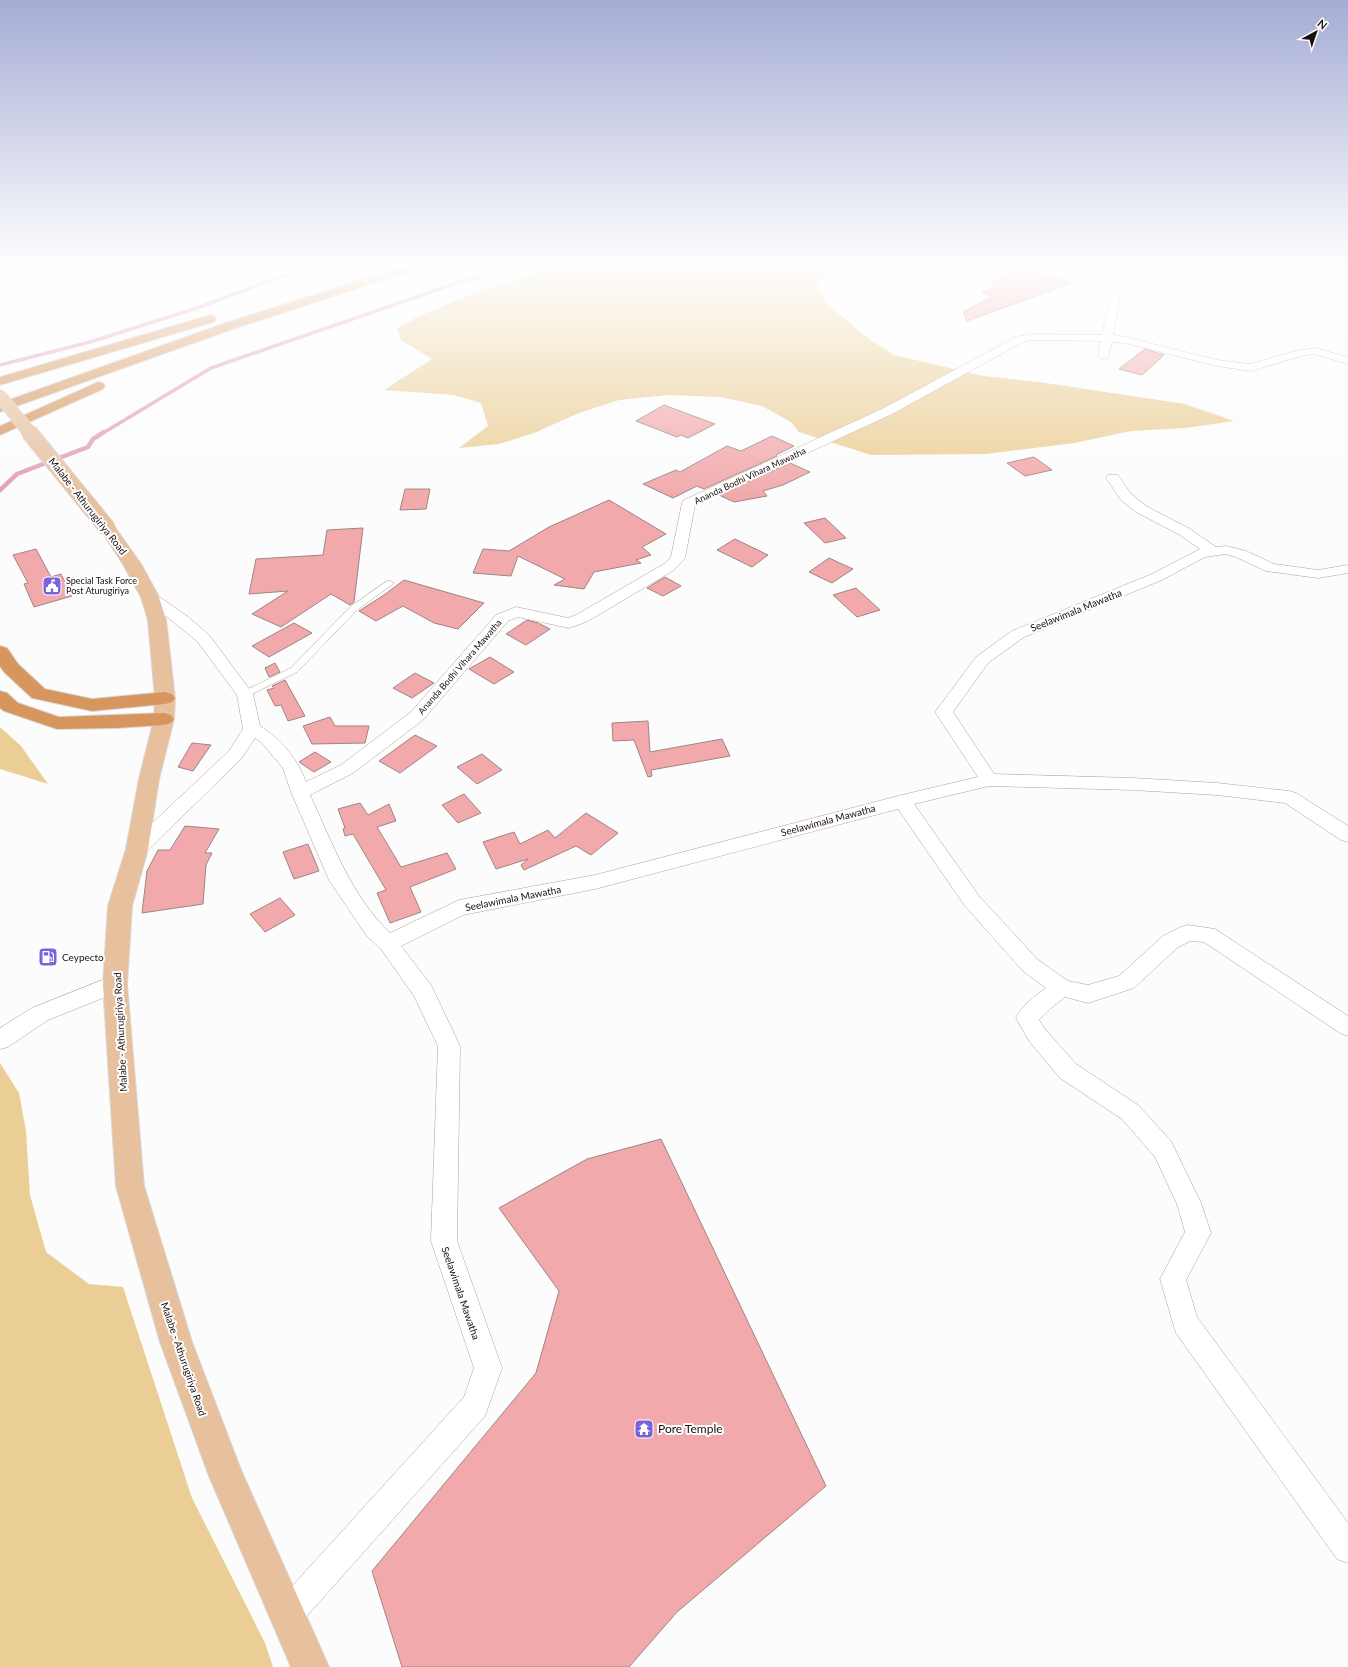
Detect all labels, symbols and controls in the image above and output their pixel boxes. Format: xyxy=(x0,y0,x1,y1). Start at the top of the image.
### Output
north arrow xyxy=(1296,12,1336,52)
text: N xyxy=(1315,16,1330,32)
street label: Ananda Bodhi Vihara Mawatha xyxy=(692,445,807,506)
street label: Malabe - Athurugiriya Road xyxy=(46,455,130,557)
public building icon: Special Task Force Post Aturugiriya xyxy=(41,575,63,597)
place label: Special Task Force Post Aturugiriya xyxy=(66,575,137,596)
street label: Seelawimala Mawatha xyxy=(1029,586,1123,634)
street label: Ananda Bodhi Vihara Mawatha xyxy=(415,617,504,716)
street label: Seelawimala Mawatha xyxy=(779,802,877,838)
street label: Seelawimala Mawatha xyxy=(464,883,562,913)
fuel station icon: Ceypecto xyxy=(37,946,59,968)
place label: Ceypecto xyxy=(62,951,104,963)
street label: Malabe - Athurugiriya Road xyxy=(111,972,129,1092)
street label: Seelawimala Mawatha xyxy=(439,1245,483,1341)
street label: Malabe - Athurugiriya Road xyxy=(159,1300,209,1418)
temple icon: Pore Temple xyxy=(633,1418,655,1440)
place label: Pore Temple xyxy=(658,1421,723,1436)

